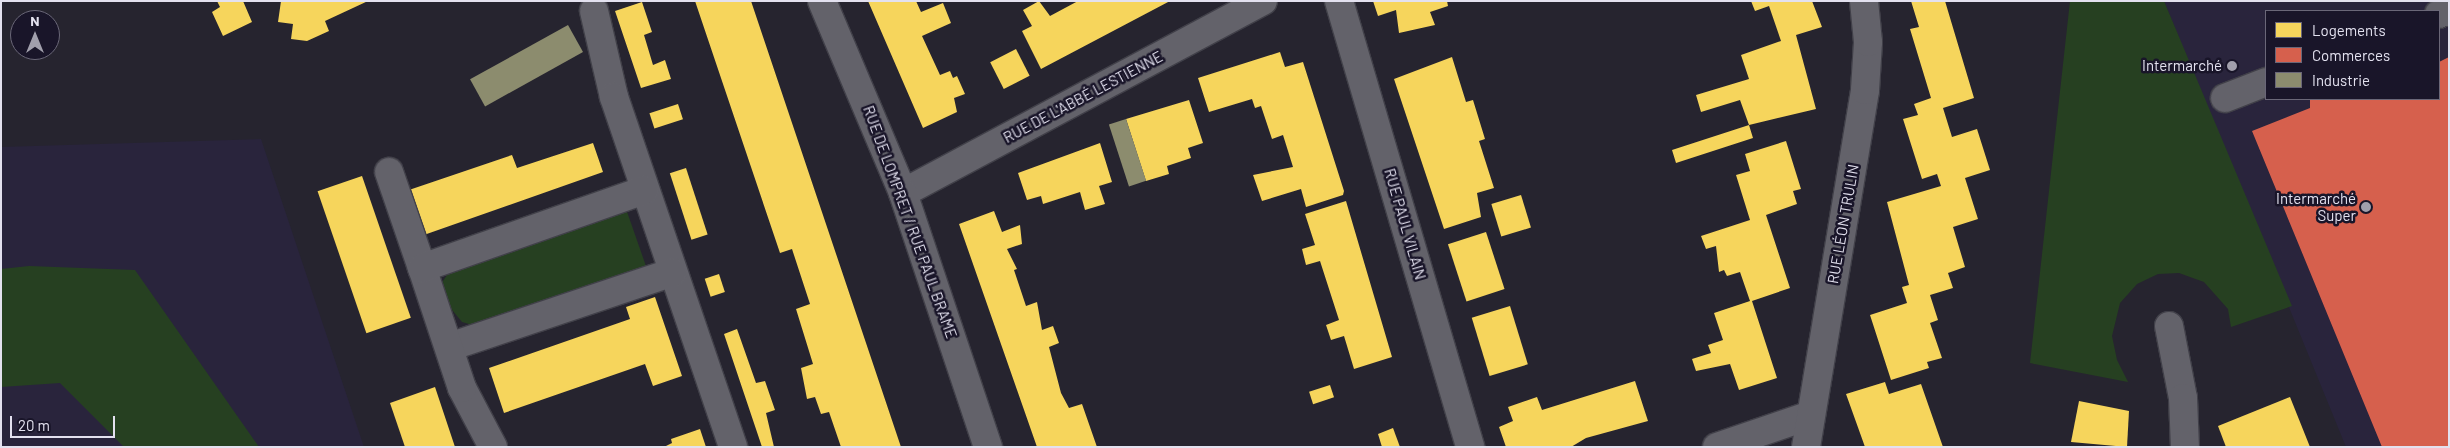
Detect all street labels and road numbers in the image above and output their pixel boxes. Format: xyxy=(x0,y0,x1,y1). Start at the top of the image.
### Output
street label: RUE DE L'ABBÉ LESTIENNE xyxy=(1000,47,1166,147)
street label: RUE DE LOMPRET / RUE PAUL BRAME xyxy=(859,103,961,341)
street label: RUE LÉON TRULIN xyxy=(1824,163,1862,285)
street label: RUE PAUL VILAIN xyxy=(1381,166,1429,282)

